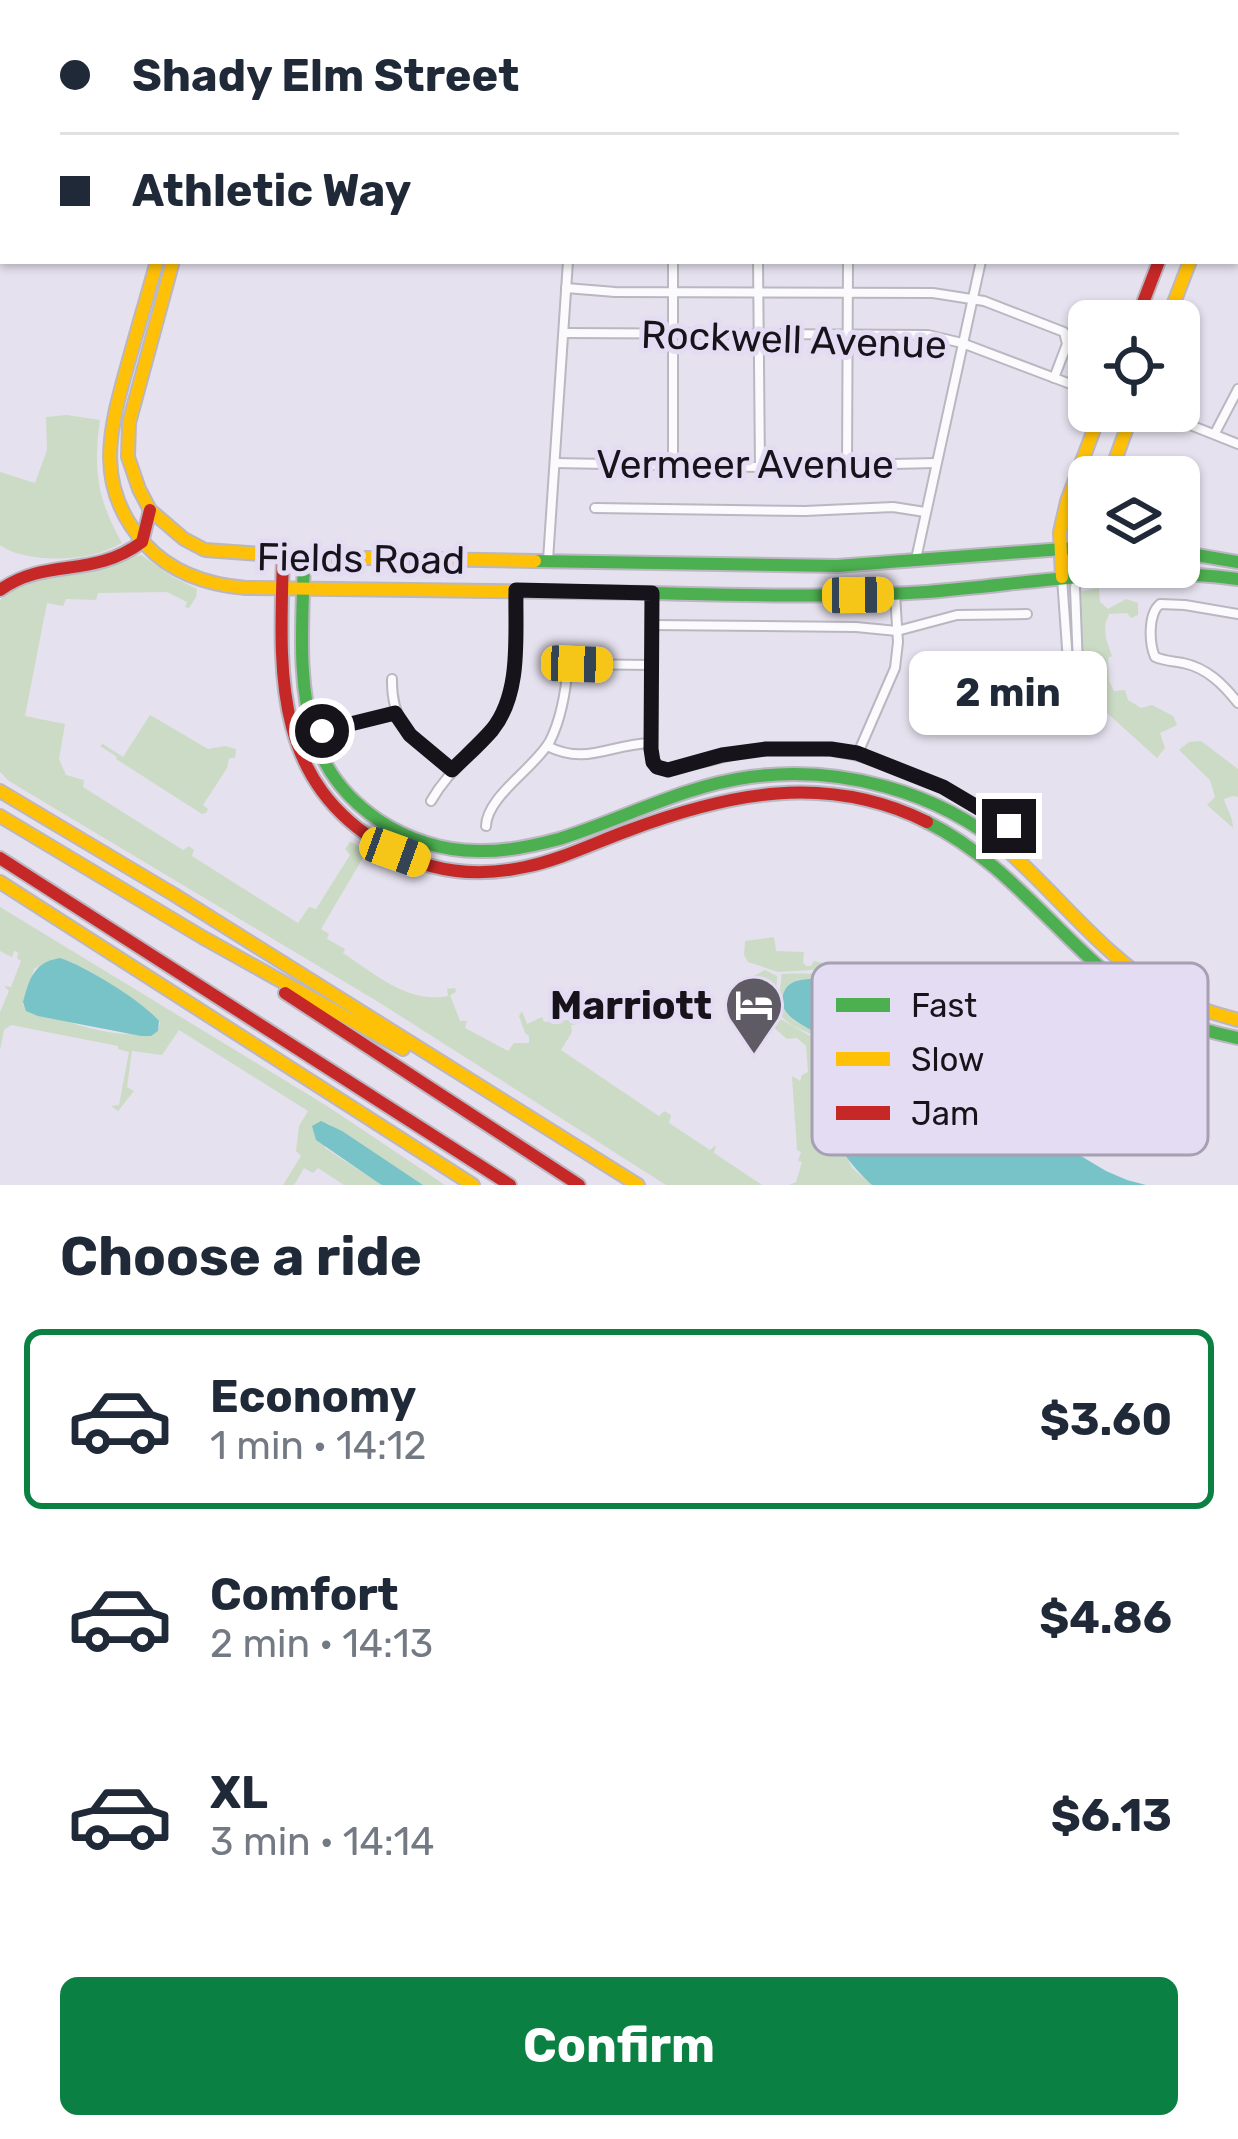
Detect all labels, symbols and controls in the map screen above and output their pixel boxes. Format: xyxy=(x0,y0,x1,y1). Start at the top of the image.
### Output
text: Shady Elm Street xyxy=(132,49,519,102)
text: Athletic Way xyxy=(132,164,411,217)
map controls xyxy=(1068,300,1200,588)
button: locate xyxy=(1068,300,1200,432)
street label: Rockwell Avenue xyxy=(640,312,948,368)
street label: Vermeer Avenue xyxy=(596,442,894,488)
button: layers xyxy=(1068,456,1200,588)
street label: Fields Road xyxy=(256,534,466,584)
car xyxy=(822,576,894,614)
car xyxy=(540,645,614,683)
callout: 2 min xyxy=(910,652,1108,736)
text: 2 min xyxy=(955,670,1061,716)
route start xyxy=(295,704,349,758)
route end xyxy=(982,799,1036,853)
car xyxy=(355,823,435,881)
legend xyxy=(812,963,1208,1155)
hotel icon: Marriott xyxy=(723,974,785,1056)
place label: Marriott xyxy=(550,983,712,1029)
text: Fast xyxy=(911,986,977,1025)
text: Slow xyxy=(911,1040,985,1079)
text: Jam xyxy=(911,1094,979,1133)
text: Choose a ride xyxy=(60,1225,422,1289)
icon: car xyxy=(66,1365,174,1473)
text: Economy xyxy=(210,1370,416,1423)
text: $3.60 xyxy=(1040,1393,1172,1446)
text: 1 min · 14:12 xyxy=(210,1423,426,1469)
icon: car xyxy=(66,1563,174,1671)
text: Comfort xyxy=(210,1568,399,1621)
text: $4.86 xyxy=(1039,1591,1172,1644)
text: 2 min · 14:13 xyxy=(210,1621,433,1667)
icon: car xyxy=(66,1761,174,1869)
text: XL xyxy=(210,1766,268,1819)
text: $6.13 xyxy=(1051,1789,1172,1842)
text: 3 min · 14:14 xyxy=(210,1819,435,1865)
button: Confirm xyxy=(60,1977,1178,2115)

